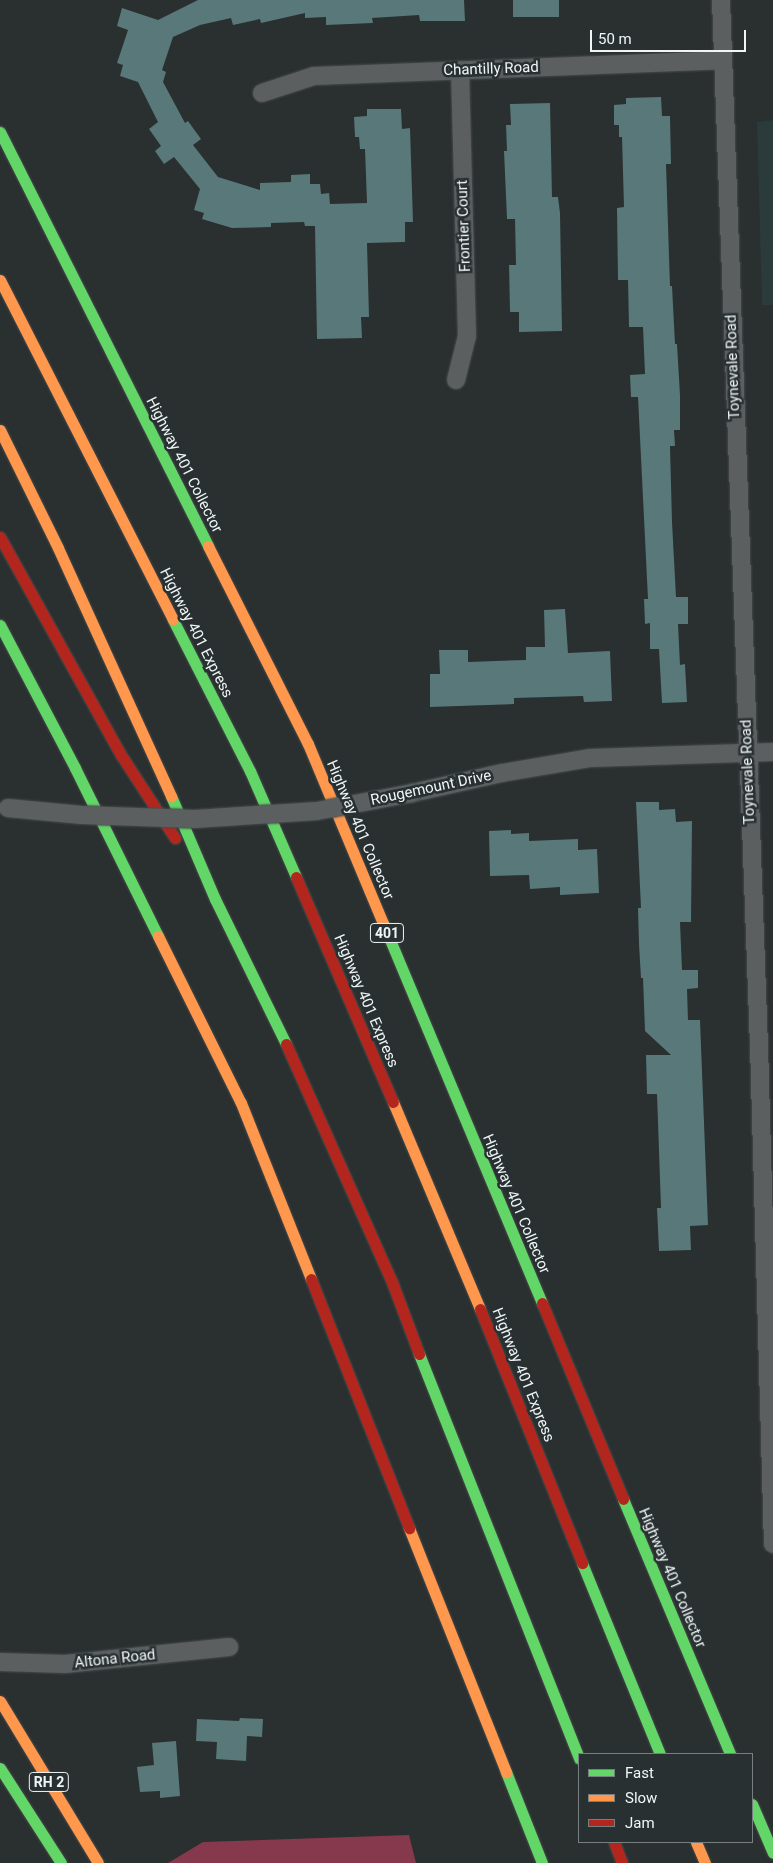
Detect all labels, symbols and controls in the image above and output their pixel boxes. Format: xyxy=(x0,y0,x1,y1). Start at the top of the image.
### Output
scale bar xyxy=(593,20,749,52)
text: 50 m xyxy=(598,30,632,48)
street label: Chantilly Road xyxy=(443,58,539,80)
street label: Frontier Court xyxy=(453,180,475,272)
street label: Toynevale Road xyxy=(722,314,744,420)
street label: Highway 401 Collector xyxy=(142,394,226,536)
street label: Highway 401 Express xyxy=(156,565,236,701)
street label: Toynevale Road xyxy=(737,719,759,825)
street label: Highway 401 Collector xyxy=(322,757,398,903)
street label: Rougemount Drive xyxy=(369,766,493,810)
road number: 401 xyxy=(370,921,404,944)
street label: Highway 401 Express xyxy=(330,932,402,1070)
street label: Highway 401 Collector xyxy=(478,1131,554,1277)
street label: Highway 401 Express xyxy=(488,1305,558,1445)
street label: Highway 401 Collector xyxy=(634,1505,710,1651)
street label: Altona Road xyxy=(74,1646,156,1672)
legend xyxy=(578,1753,753,1843)
text: Fast xyxy=(625,1764,654,1782)
road number: RH 2 xyxy=(28,1770,70,1794)
text: Slow xyxy=(625,1789,657,1807)
text: Jam xyxy=(625,1814,655,1832)

